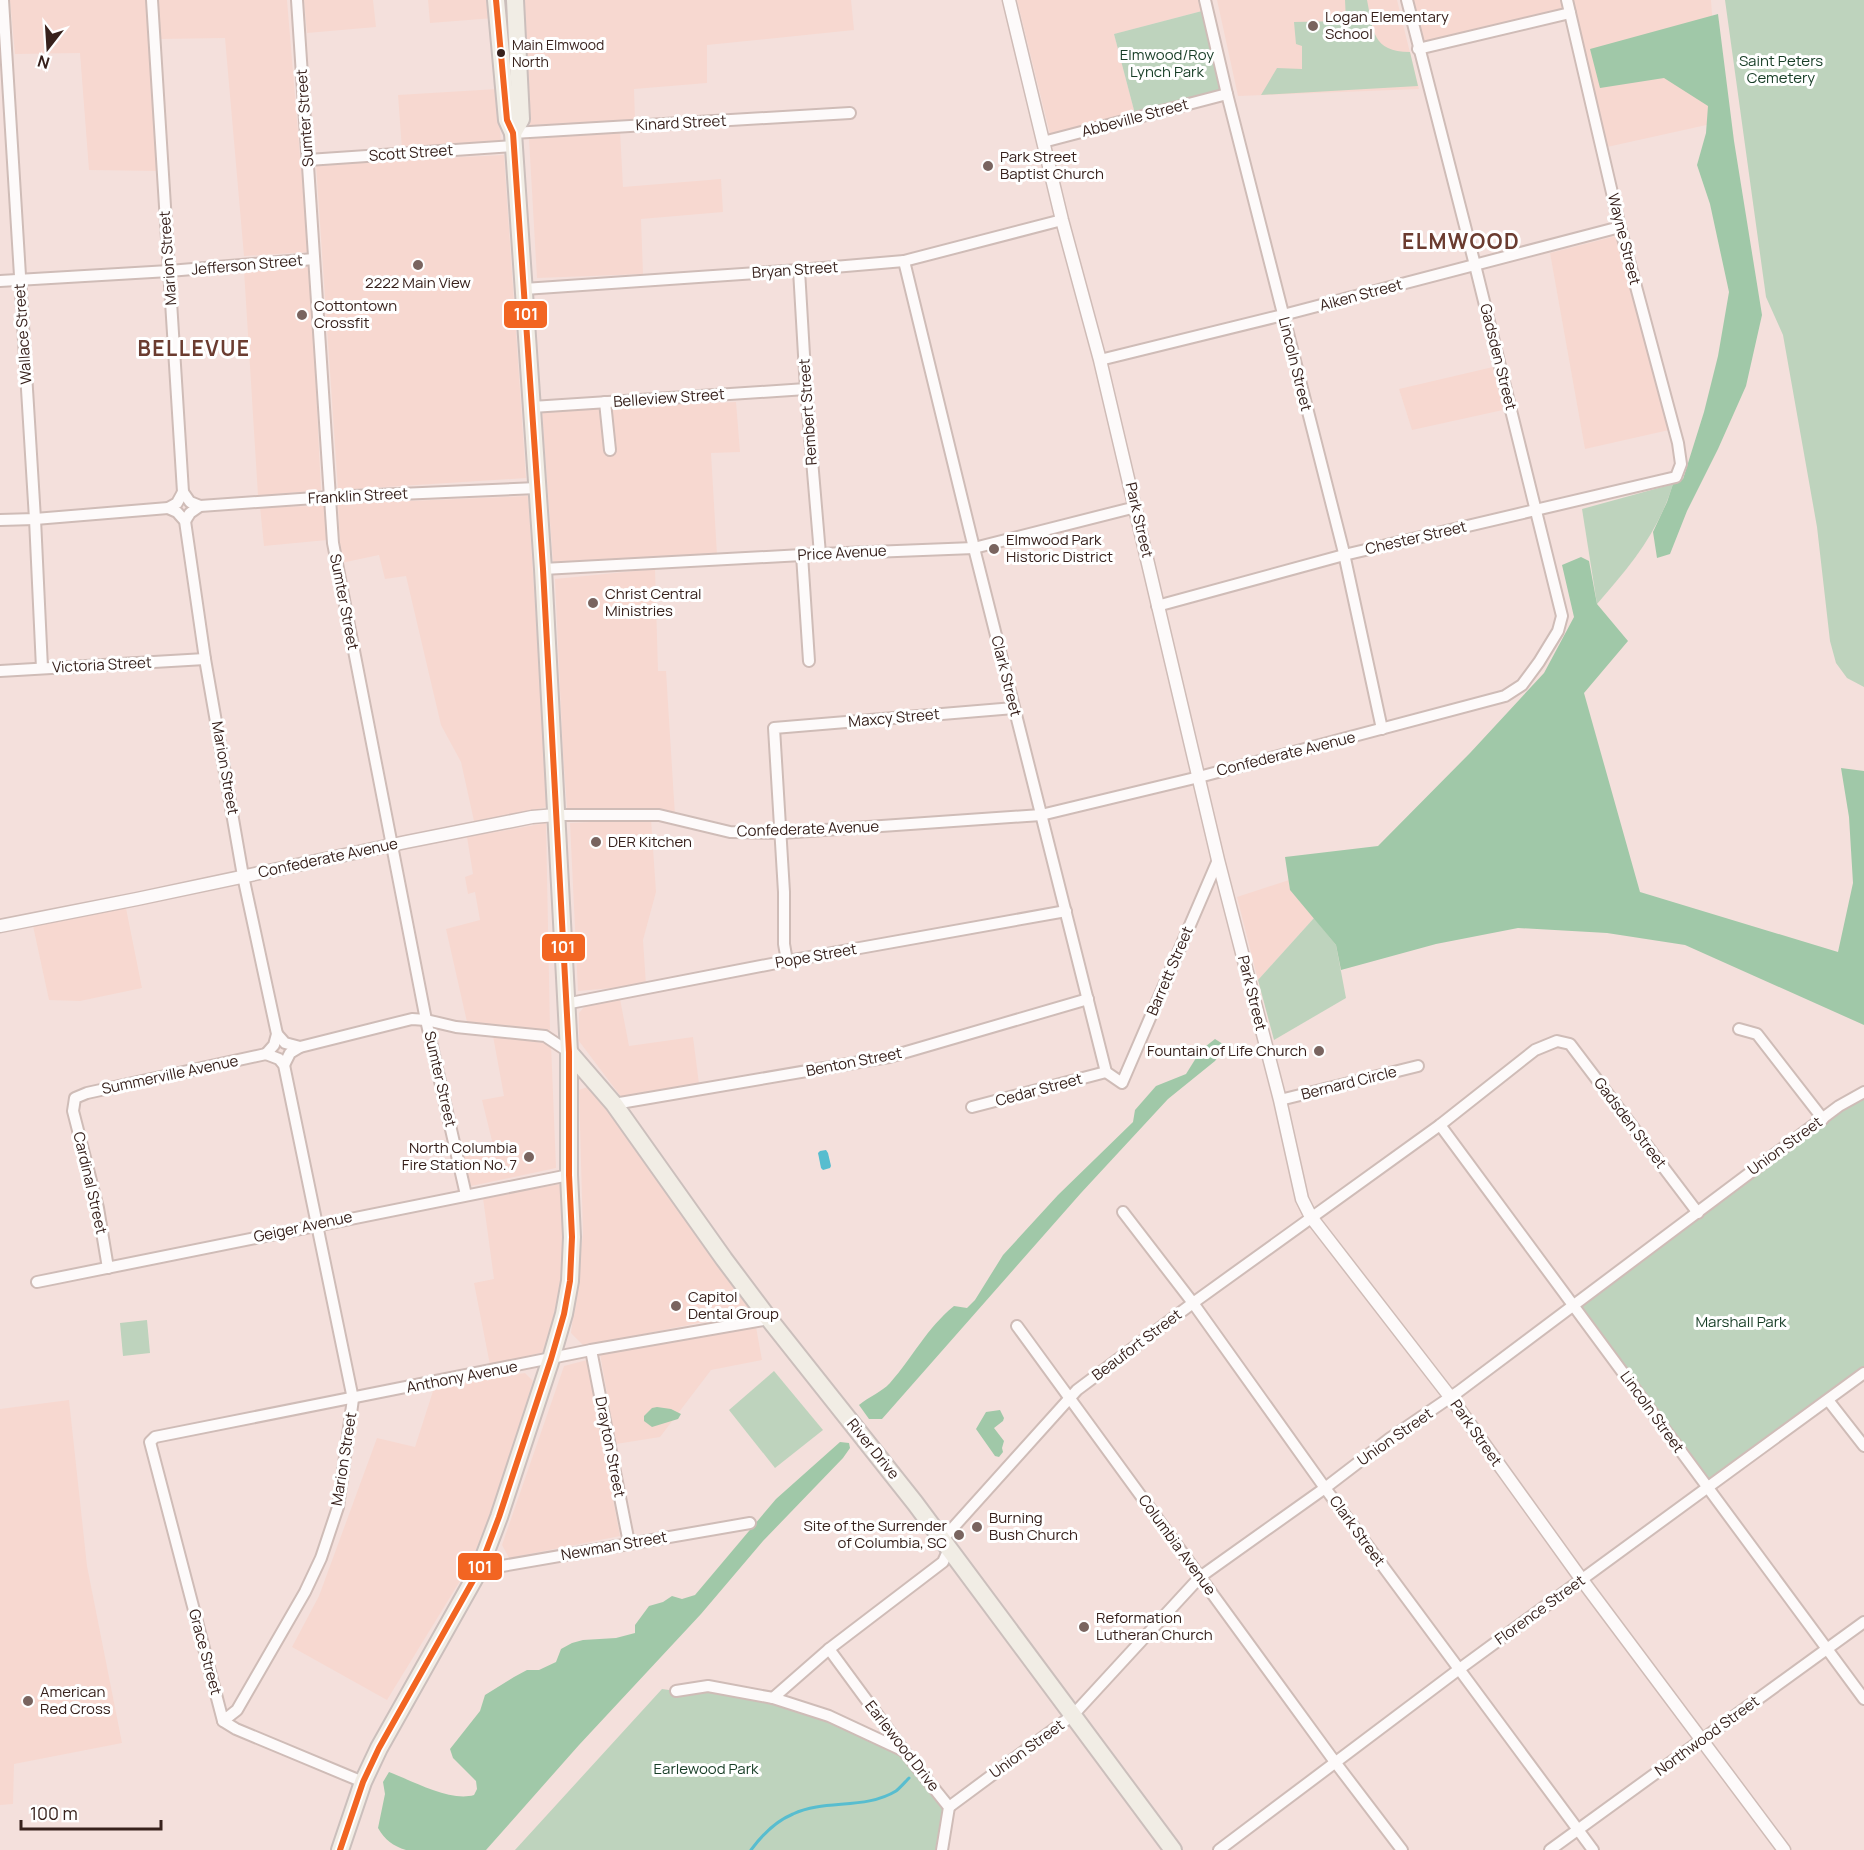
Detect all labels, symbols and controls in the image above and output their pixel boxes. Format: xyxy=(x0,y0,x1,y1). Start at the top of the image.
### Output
place label: Logan Elementary School xyxy=(1325,6,1449,44)
north arrow xyxy=(18,18,78,78)
marker: Logan Elementary School xyxy=(1306,19,1320,33)
place label: Main Elmwood North xyxy=(512,35,604,71)
park label: Elmwood/Roy Lynch Park xyxy=(1120,44,1214,82)
marker: Main Elmwood North xyxy=(495,47,507,59)
text: N xyxy=(35,50,52,75)
park label: Saint Peters Cemetery xyxy=(1739,50,1823,88)
street label: Sumter Street xyxy=(291,69,318,168)
street label: Abbeville Street xyxy=(1079,93,1191,142)
street label: Kinard Street xyxy=(635,110,727,135)
street label: Scott Street xyxy=(368,139,454,166)
place label: Park Street Baptist Church xyxy=(1000,146,1104,184)
marker: Park Street Baptist Church xyxy=(981,159,995,173)
street label: Wayne Street xyxy=(1603,191,1646,287)
street label: Marion Street xyxy=(154,210,181,306)
district label: ELMWOOD xyxy=(1402,227,1520,255)
street label: Jefferson Street xyxy=(190,249,304,280)
street label: Bryan Street xyxy=(751,256,839,283)
marker: 2222 Main View xyxy=(411,258,425,272)
place label: 2222 Main View xyxy=(365,272,471,293)
street label: Aiken Street xyxy=(1317,273,1405,316)
street label: Wallace Street xyxy=(9,283,36,385)
place label: Cottontown Crossfit xyxy=(314,295,397,333)
line badge: 101 xyxy=(503,300,548,329)
street label: Gadsden Street xyxy=(1475,301,1522,412)
text: 101 xyxy=(514,303,538,325)
marker: Cottontown Crossfit xyxy=(295,308,309,322)
street label: Lincoln Street xyxy=(1274,315,1317,413)
district label: BELLEVUE xyxy=(137,334,251,362)
street label: Rembert Street xyxy=(793,358,822,466)
street label: Belleview Street xyxy=(613,383,725,412)
street label: Park Street xyxy=(1121,480,1158,560)
street label: Franklin Street xyxy=(307,482,409,509)
street label: Chester Street xyxy=(1363,516,1469,559)
place label: Elmwood Park Historic District xyxy=(1006,529,1113,567)
street label: Price Avenue xyxy=(797,540,887,565)
marker: Elmwood Park Historic District xyxy=(987,542,1001,556)
street label: Sumter Street xyxy=(325,552,364,652)
place label: Christ Central Ministries xyxy=(605,583,702,621)
marker: Christ Central Ministries xyxy=(586,596,600,610)
street label: Clark Street xyxy=(986,633,1027,718)
street label: Victoria Street xyxy=(52,651,152,678)
street label: Maxcy Street xyxy=(847,703,940,732)
street label: Marion Street xyxy=(207,719,244,816)
street label: Confederate Avenue xyxy=(1214,726,1358,781)
street label: Confederate Avenue xyxy=(737,816,880,841)
place label: DER Kitchen xyxy=(608,831,692,852)
street label: Confederate Avenue xyxy=(256,832,400,883)
marker: DER Kitchen xyxy=(589,835,603,849)
street label: Barrett Street xyxy=(1141,923,1198,1019)
line badge: 101 xyxy=(541,933,586,962)
text: 101 xyxy=(551,936,575,958)
street label: Pope Street xyxy=(773,938,858,973)
street label: Park Street xyxy=(1233,953,1272,1033)
street label: Sumter Street xyxy=(419,1029,462,1129)
place label: Fountain of Life Church xyxy=(1147,1040,1307,1061)
street label: Benton Street xyxy=(804,1042,904,1081)
marker: Fountain of Life Church xyxy=(1312,1044,1326,1058)
street label: Summerville Avenue xyxy=(100,1050,240,1099)
street label: Bernard Circle xyxy=(1299,1060,1399,1105)
street label: Cedar Street xyxy=(993,1068,1085,1111)
street label: Gadsden Street xyxy=(1589,1073,1672,1173)
street label: Union Street xyxy=(1743,1111,1826,1180)
street label: Cardinal Street xyxy=(69,1130,112,1236)
place label: North Columbia Fire Station No. 7 xyxy=(402,1137,517,1175)
marker: North Columbia Fire Station No. 7 xyxy=(522,1150,536,1164)
street label: Geiger Avenue xyxy=(252,1206,354,1247)
place label: Capitol Dental Group xyxy=(688,1286,779,1324)
marker: Capitol Dental Group xyxy=(669,1299,683,1313)
street label: Beaufort Street xyxy=(1087,1304,1186,1385)
park label: Marshall Park xyxy=(1695,1311,1787,1332)
street label: Anthony Avenue xyxy=(404,1355,520,1398)
street label: Lincoln Street xyxy=(1616,1367,1689,1457)
street label: Drayton Street xyxy=(590,1395,631,1499)
street label: Park Street xyxy=(1446,1395,1507,1470)
street label: Union Street xyxy=(1353,1403,1437,1470)
street label: Marion Street xyxy=(326,1411,361,1507)
street label: River Drive xyxy=(842,1414,905,1484)
street label: Columbia Avenue xyxy=(1134,1490,1221,1600)
street label: Clark Street xyxy=(1325,1491,1390,1570)
place label: Burning Bush Church xyxy=(989,1507,1078,1545)
place label: Site of the Surrender of Columbia, SC xyxy=(804,1515,948,1553)
marker: Burning Bush Church xyxy=(970,1520,984,1534)
street label: Newman Street xyxy=(559,1526,669,1565)
marker: Site of the Surrender of Columbia, SC xyxy=(952,1528,966,1542)
line badge: 101 xyxy=(457,1552,503,1581)
text: 101 xyxy=(468,1556,492,1578)
street label: Florence Street xyxy=(1490,1570,1589,1649)
street label: Grace Street xyxy=(184,1607,227,1697)
place label: Reformation Lutheran Church xyxy=(1096,1607,1213,1645)
marker: Reformation Lutheran Church xyxy=(1077,1620,1091,1634)
place label: American Red Cross xyxy=(40,1681,111,1719)
street label: Northwood Street xyxy=(1650,1691,1763,1781)
marker: American Red Cross xyxy=(21,1694,35,1708)
street label: Earlewood Drive xyxy=(860,1696,945,1796)
street label: Union Street xyxy=(985,1714,1068,1783)
park label: Earlewood Park xyxy=(654,1758,759,1779)
scale bar xyxy=(21,1793,160,1831)
text: 100 m xyxy=(30,1801,78,1825)

